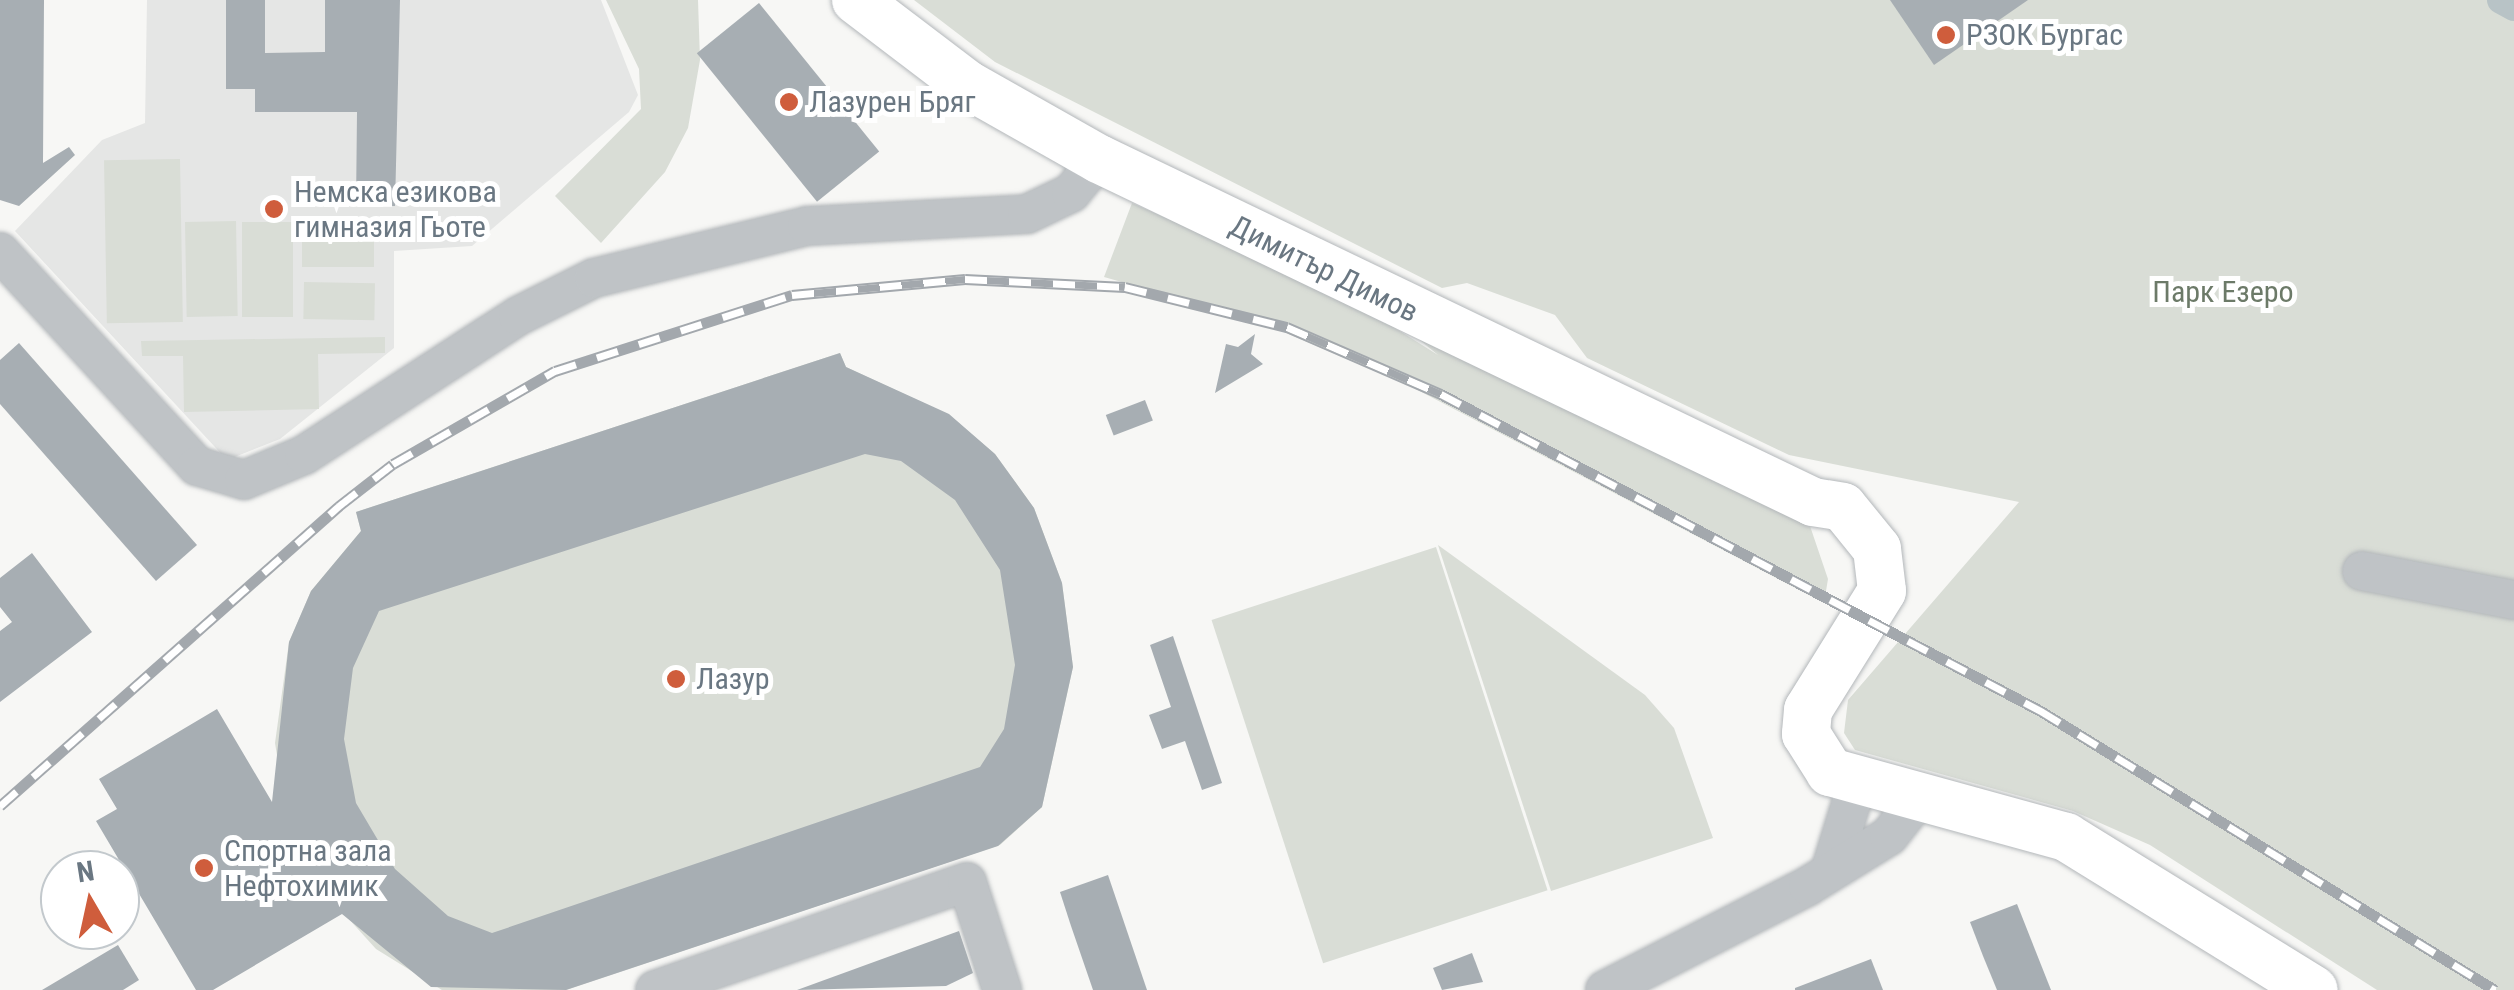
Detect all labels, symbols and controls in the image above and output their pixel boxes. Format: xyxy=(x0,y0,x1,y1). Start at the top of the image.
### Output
place label: РЗОК Бургас xyxy=(1966,17,2123,53)
marker: РЗОК Бургас xyxy=(1935,24,1957,46)
place label: Лазурен Бряг xyxy=(809,84,976,120)
marker: Лазурен Бряг xyxy=(778,91,800,113)
place label: Немска езикова гимназия Гьоте xyxy=(294,174,497,244)
marker: Немска езикова гимназия Гьоте xyxy=(263,198,285,220)
street label: Димитър Димов xyxy=(1224,208,1424,330)
park label: Парк Езеро xyxy=(2152,274,2294,310)
place label: Лазур xyxy=(696,661,770,697)
marker: Лазур xyxy=(665,668,687,690)
place label: Спортна зала Нефтохимик xyxy=(224,833,392,904)
north arrow xyxy=(40,850,140,950)
text: N xyxy=(74,854,97,889)
marker: Спортна зала Нефтохимик xyxy=(193,857,215,879)

